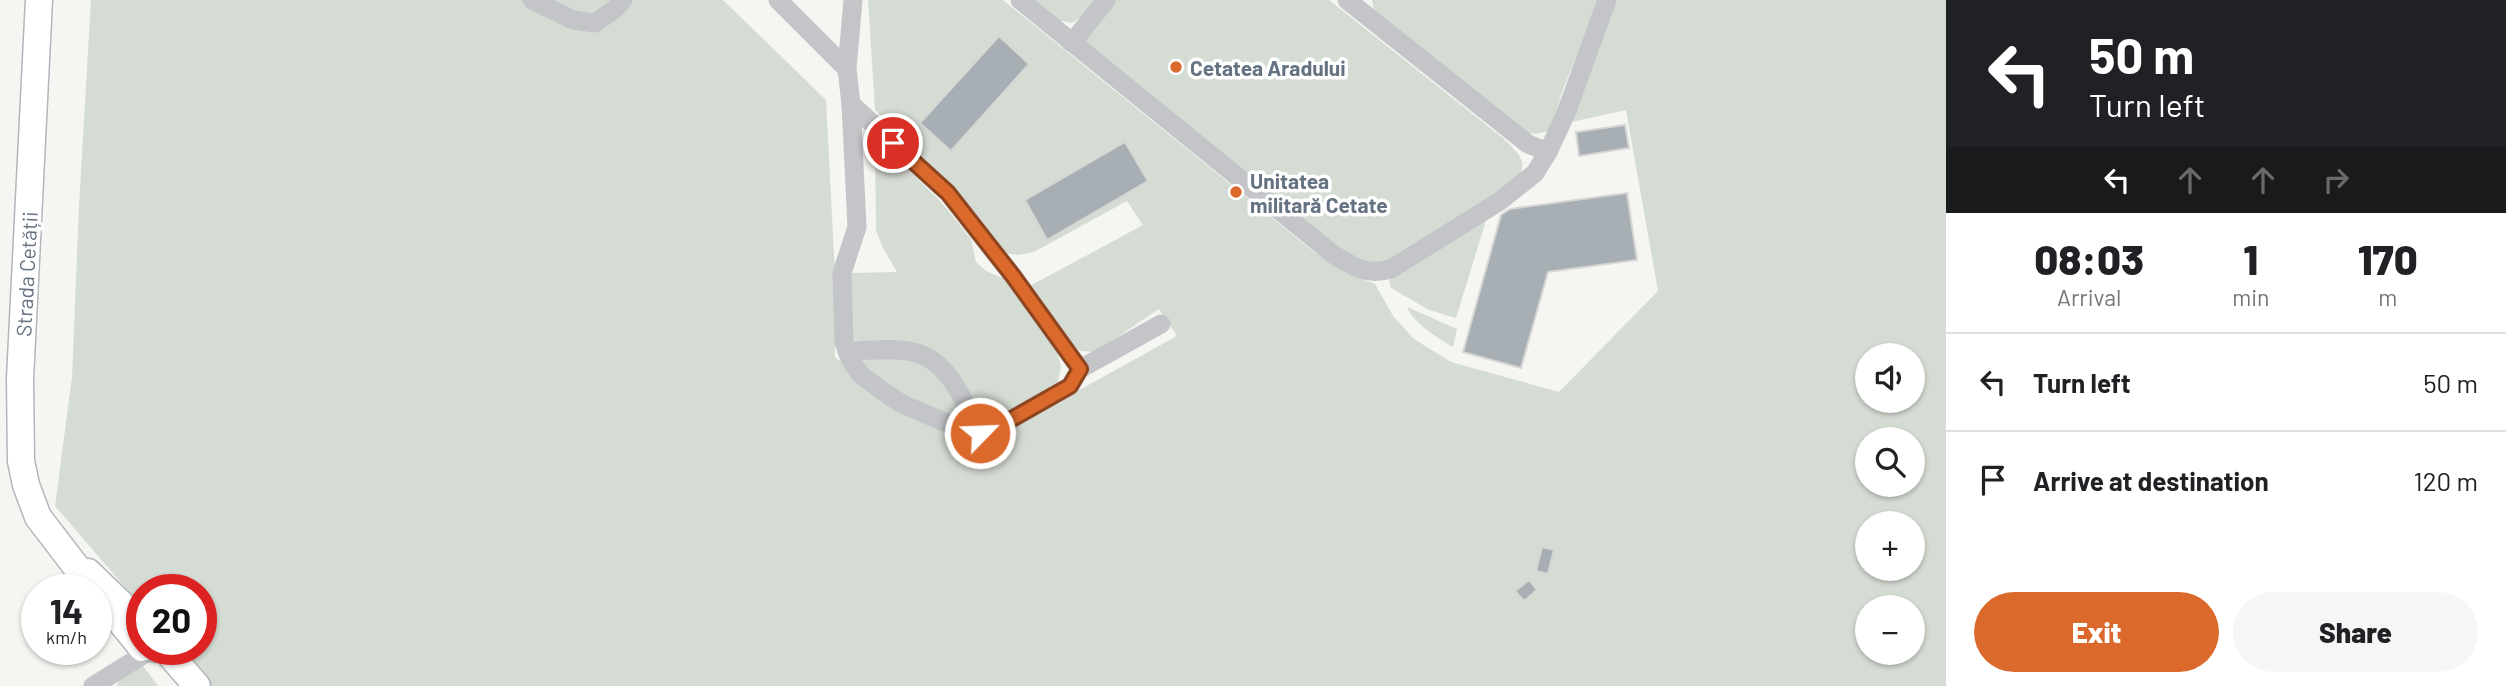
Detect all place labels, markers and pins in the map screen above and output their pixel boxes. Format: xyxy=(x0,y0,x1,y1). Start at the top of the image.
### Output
place label: Cetatea Aradului xyxy=(1190,55,1346,80)
marker: Cetatea Aradului xyxy=(1168,59,1184,75)
pin xyxy=(863,113,923,173)
place label: Unitatea militară Cetate xyxy=(1250,168,1388,217)
marker: Unitatea militară Cetate xyxy=(1228,184,1244,200)

